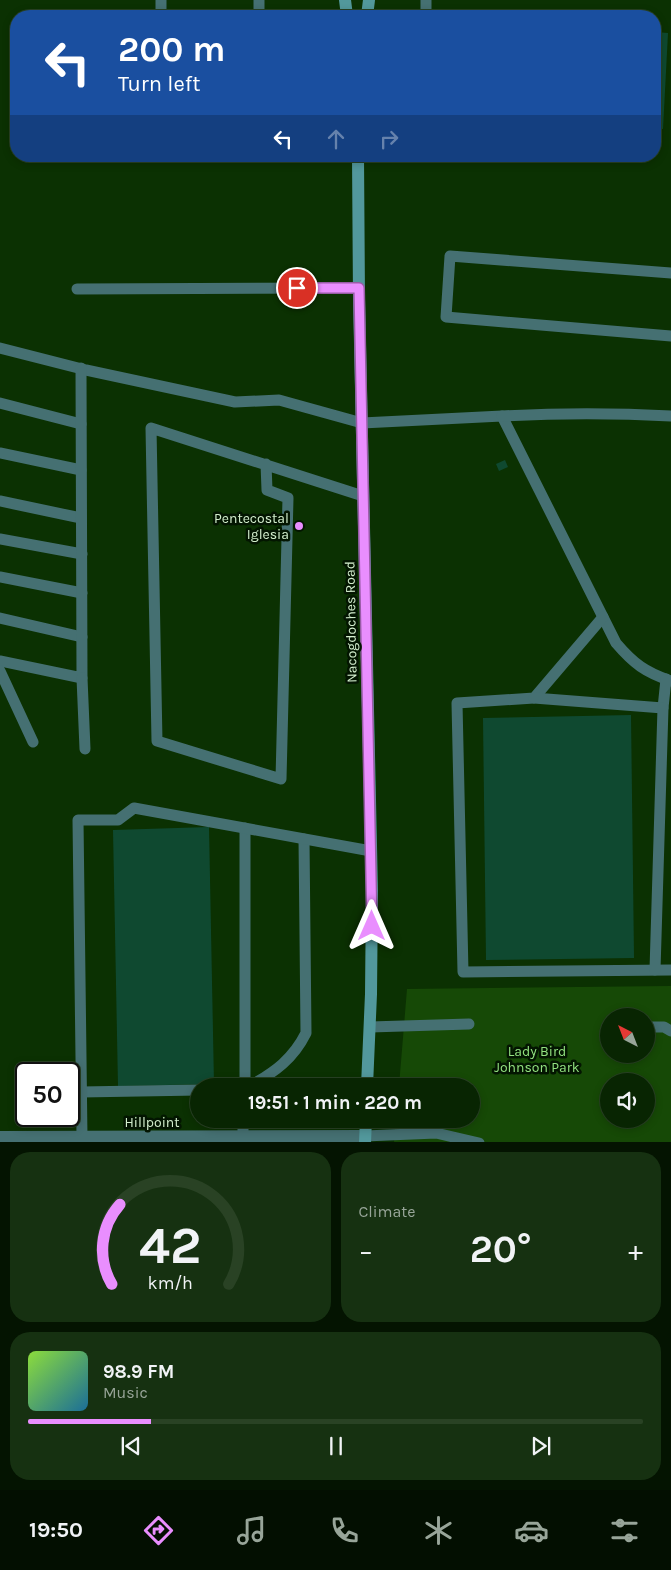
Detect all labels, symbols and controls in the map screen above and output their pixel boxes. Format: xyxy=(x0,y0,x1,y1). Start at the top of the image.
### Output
text: 200 m xyxy=(118,29,226,70)
icon: left xyxy=(35,30,100,95)
text: Turn left xyxy=(118,71,201,97)
icon: left xyxy=(269,125,297,153)
icon: ahead xyxy=(322,125,350,153)
icon: right xyxy=(375,125,403,153)
pin xyxy=(276,267,318,309)
icon: arrive xyxy=(283,274,311,302)
place label: Pentecostal Iglesia xyxy=(214,510,289,543)
marker: Pentecostal Iglesia xyxy=(293,520,305,532)
street label: Nacogdoches Road xyxy=(341,561,361,683)
position arrow xyxy=(345,899,397,951)
north arrow xyxy=(600,1008,655,1062)
map controls xyxy=(600,1008,655,1128)
park label: Lady Bird Johnson Park xyxy=(494,1043,580,1076)
speed limit sign: 50 xyxy=(15,1062,80,1127)
button: sound xyxy=(600,1073,655,1128)
text: 19:51 · 1 min · 220 m xyxy=(248,1092,422,1114)
street label: Hillpoint xyxy=(124,1114,180,1131)
text: Climate xyxy=(359,1202,416,1221)
text: 42 xyxy=(139,1215,201,1276)
text: 20° xyxy=(470,1227,532,1272)
text: − xyxy=(359,1234,373,1267)
text: + xyxy=(628,1234,643,1267)
text: km/h xyxy=(148,1273,193,1294)
text: 98.9 FM xyxy=(103,1361,174,1383)
text: Music xyxy=(103,1383,148,1402)
icon: previous xyxy=(117,1432,145,1460)
icon: pause xyxy=(322,1432,350,1460)
icon: next xyxy=(527,1432,555,1460)
icon: directions xyxy=(141,1513,176,1548)
icon: music xyxy=(234,1513,269,1548)
icon: phone xyxy=(327,1513,362,1548)
icon: climate xyxy=(421,1513,456,1548)
icon: car xyxy=(514,1513,549,1548)
icon: filters xyxy=(607,1513,642,1548)
text: 19:50 xyxy=(29,1517,83,1543)

